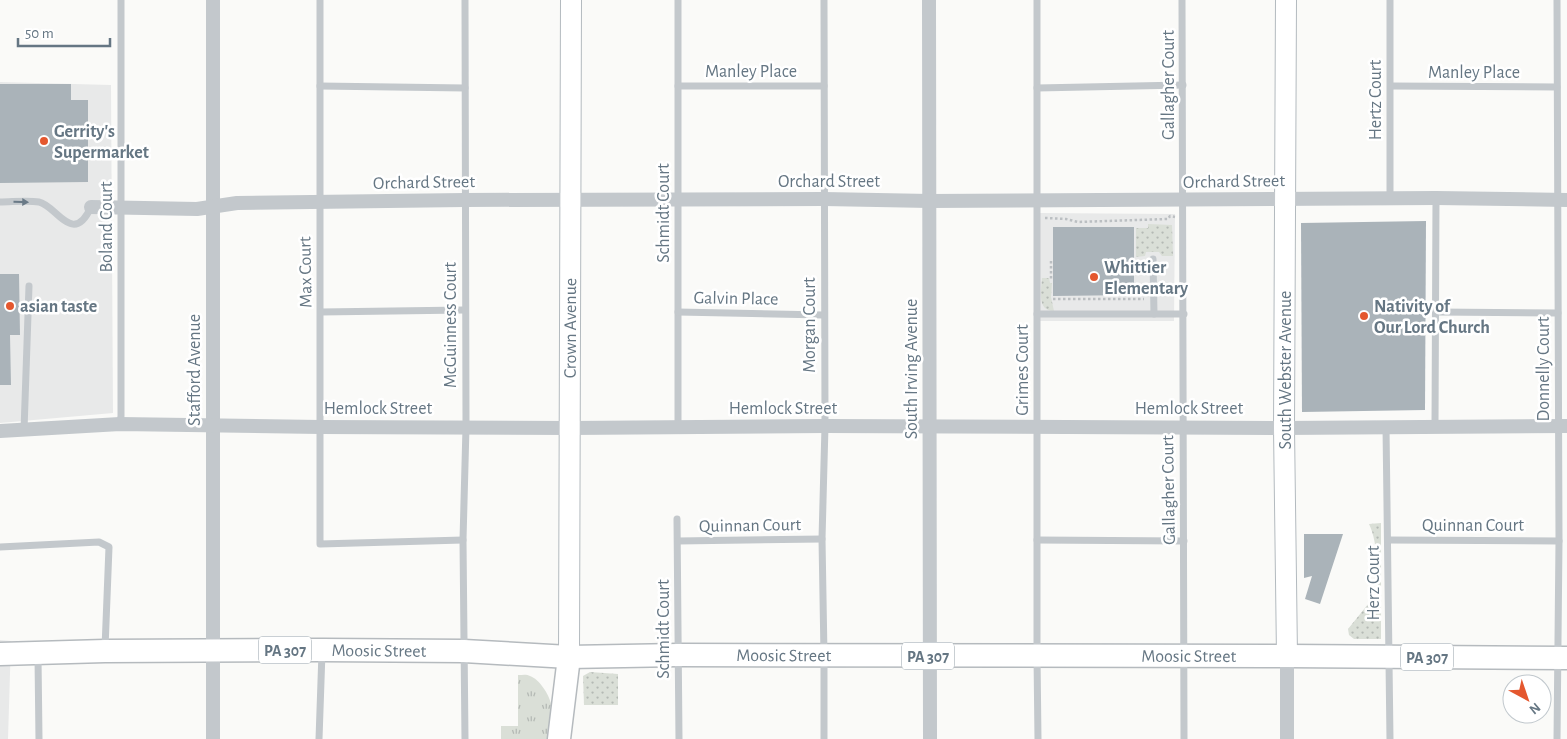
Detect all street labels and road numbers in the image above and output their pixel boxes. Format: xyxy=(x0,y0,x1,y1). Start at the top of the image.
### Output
street label: Gallagher Court xyxy=(1160,30,1178,140)
street label: Hertz Court xyxy=(1367,59,1385,140)
street label: Manley Place xyxy=(705,63,797,81)
street label: Manley Place xyxy=(1428,64,1520,82)
street label: Schmidt Court xyxy=(655,163,673,263)
street label: Orchard Street xyxy=(1183,172,1285,192)
street label: Orchard Street xyxy=(373,173,475,193)
street label: Orchard Street xyxy=(778,173,880,191)
street label: Boland Court xyxy=(98,181,116,272)
street label: Max Court xyxy=(296,236,316,308)
street label: McGuinness Court xyxy=(442,262,460,388)
street label: Morgan Court xyxy=(801,277,819,373)
street label: Crown Avenue xyxy=(562,278,580,378)
street label: Galvin Place xyxy=(693,289,779,309)
street label: South Webster Avenue xyxy=(1277,291,1295,449)
street label: South Irving Avenue xyxy=(903,299,921,439)
street label: Stafford Avenue xyxy=(186,314,204,426)
street label: Donnelly Court xyxy=(1535,316,1553,421)
street label: Grimes Court xyxy=(1014,324,1032,416)
street label: Hemlock Street xyxy=(324,400,432,418)
street label: Hemlock Street xyxy=(729,400,837,418)
street label: Hemlock Street xyxy=(1135,400,1243,418)
street label: Gallagher Court xyxy=(1159,435,1179,545)
street label: Quinnan Court xyxy=(699,516,802,536)
street label: Quinnan Court xyxy=(1422,517,1524,535)
street label: Herz Court xyxy=(1365,545,1383,620)
street label: Schmidt Court xyxy=(655,579,673,679)
road number: PA 307 xyxy=(259,636,311,664)
street label: Moosic Street xyxy=(331,642,427,661)
road number: PA 307 xyxy=(902,642,954,669)
road number: PA 307 xyxy=(1401,644,1453,670)
street label: Moosic Street xyxy=(736,647,831,665)
street label: Moosic Street xyxy=(1141,648,1236,666)

